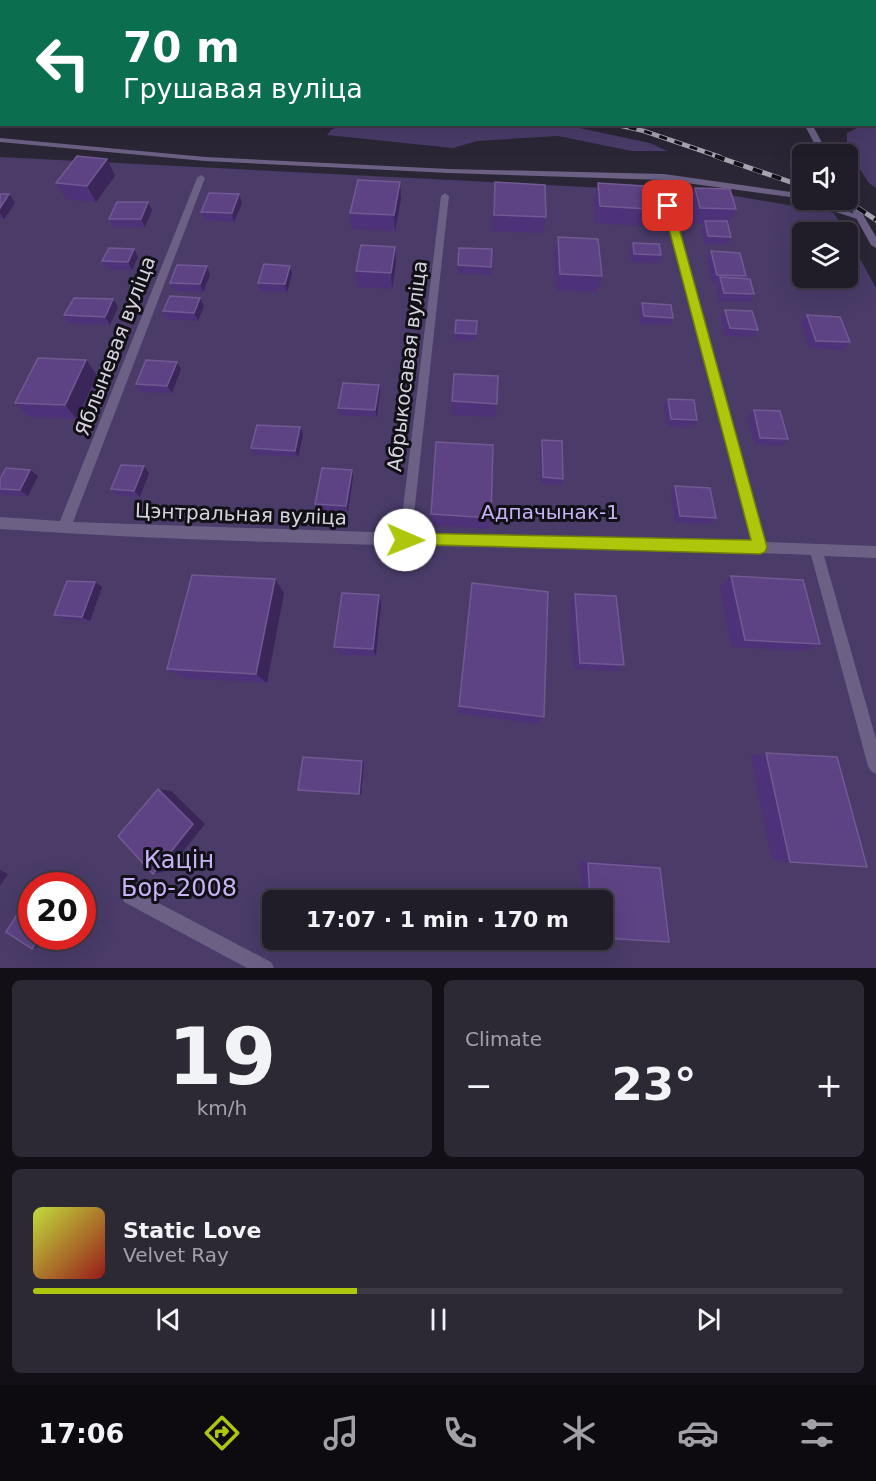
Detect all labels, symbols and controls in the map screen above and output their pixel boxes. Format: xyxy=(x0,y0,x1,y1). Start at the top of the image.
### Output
text: 70 m xyxy=(123,23,240,72)
icon: left xyxy=(24,24,102,102)
text: Грушавая вуліца xyxy=(123,73,363,104)
map controls xyxy=(792,144,858,288)
button: sound xyxy=(792,144,858,210)
pin xyxy=(642,180,693,231)
icon: arrive xyxy=(651,189,684,222)
button: layers xyxy=(792,222,858,288)
street label: Яблыневая вуліца xyxy=(70,253,160,439)
street label: Абрыкосавая вуліца xyxy=(382,259,432,473)
street label: Цэнтральная вуліца xyxy=(134,498,348,530)
park label: Адпачынак-1 xyxy=(481,500,619,524)
position arrow xyxy=(373,508,437,572)
park label: Кацін Бор-2008 xyxy=(121,846,237,902)
speed limit sign: 20 xyxy=(18,872,96,950)
text: 17:07 · 1 min · 170 m xyxy=(306,907,569,932)
text: 19 xyxy=(168,1012,276,1102)
text: Climate xyxy=(465,1027,542,1051)
text: 23° xyxy=(611,1058,697,1111)
text: − xyxy=(465,1066,493,1105)
text: + xyxy=(815,1066,843,1105)
text: km/h xyxy=(197,1096,247,1120)
text: Static Love xyxy=(123,1218,261,1243)
text: Velvet Ray xyxy=(123,1243,229,1267)
icon: previous xyxy=(152,1303,185,1336)
icon: pause xyxy=(422,1303,455,1336)
icon: next xyxy=(692,1303,725,1336)
icon: directions xyxy=(201,1412,243,1454)
icon: music xyxy=(320,1412,362,1454)
icon: phone xyxy=(439,1412,481,1454)
icon: climate xyxy=(558,1412,600,1454)
icon: car xyxy=(677,1412,719,1454)
icon: filters xyxy=(796,1412,838,1454)
text: 17:06 xyxy=(38,1418,124,1449)

